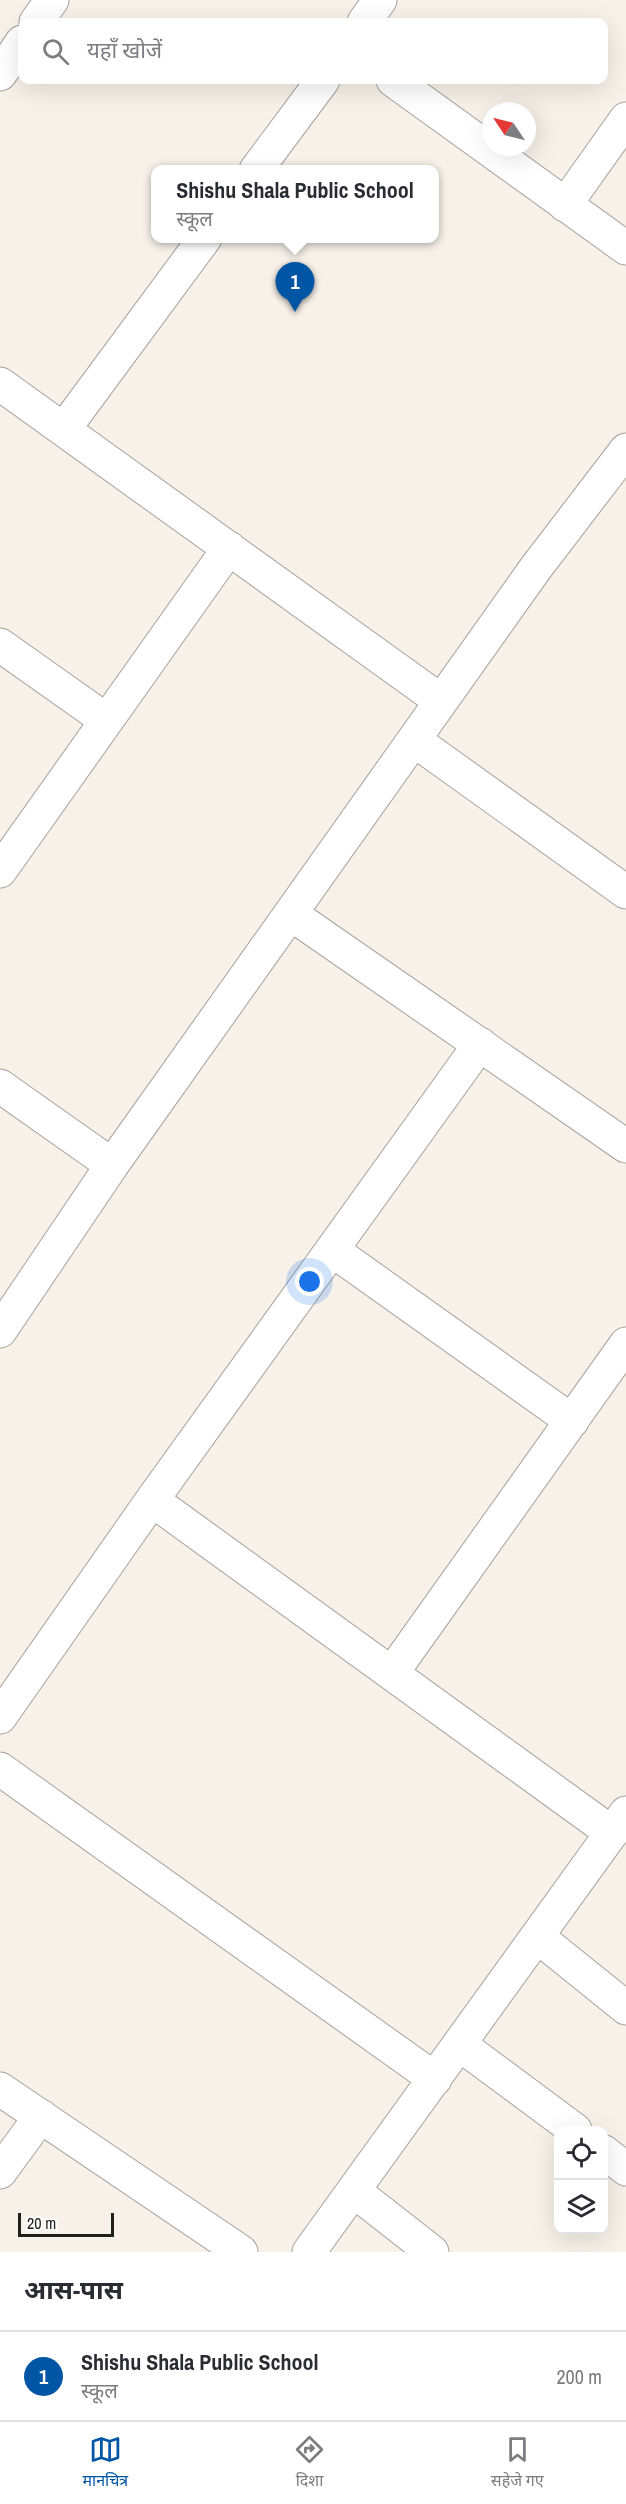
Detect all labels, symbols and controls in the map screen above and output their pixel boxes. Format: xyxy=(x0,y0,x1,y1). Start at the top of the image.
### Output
search box xyxy=(18,18,608,84)
icon: search xyxy=(39,35,72,68)
text: यहाँ खोजें xyxy=(87,35,162,65)
north arrow xyxy=(482,102,536,156)
popup xyxy=(151,165,439,243)
text: Shishu Shala Public School xyxy=(176,175,414,205)
text: स्कूल xyxy=(176,205,213,232)
pin: 1 xyxy=(276,262,314,312)
your location xyxy=(295,1267,324,1296)
map controls xyxy=(554,2126,608,2234)
button: locate xyxy=(554,2126,608,2180)
button: layers xyxy=(554,2180,608,2234)
scale bar xyxy=(18,2210,114,2238)
text: 20 m xyxy=(27,2212,56,2234)
text: आस-पास xyxy=(24,2272,123,2307)
text: Shishu Shala Public School xyxy=(81,2347,319,2377)
text: 1 xyxy=(39,2363,48,2390)
text: 200 m xyxy=(556,2363,602,2390)
text: स्कूल xyxy=(81,2377,118,2404)
tab: मानचित्र xyxy=(82,2433,128,2493)
tab: दिशा xyxy=(293,2433,326,2493)
tab: सहेजे गए xyxy=(491,2433,544,2493)

